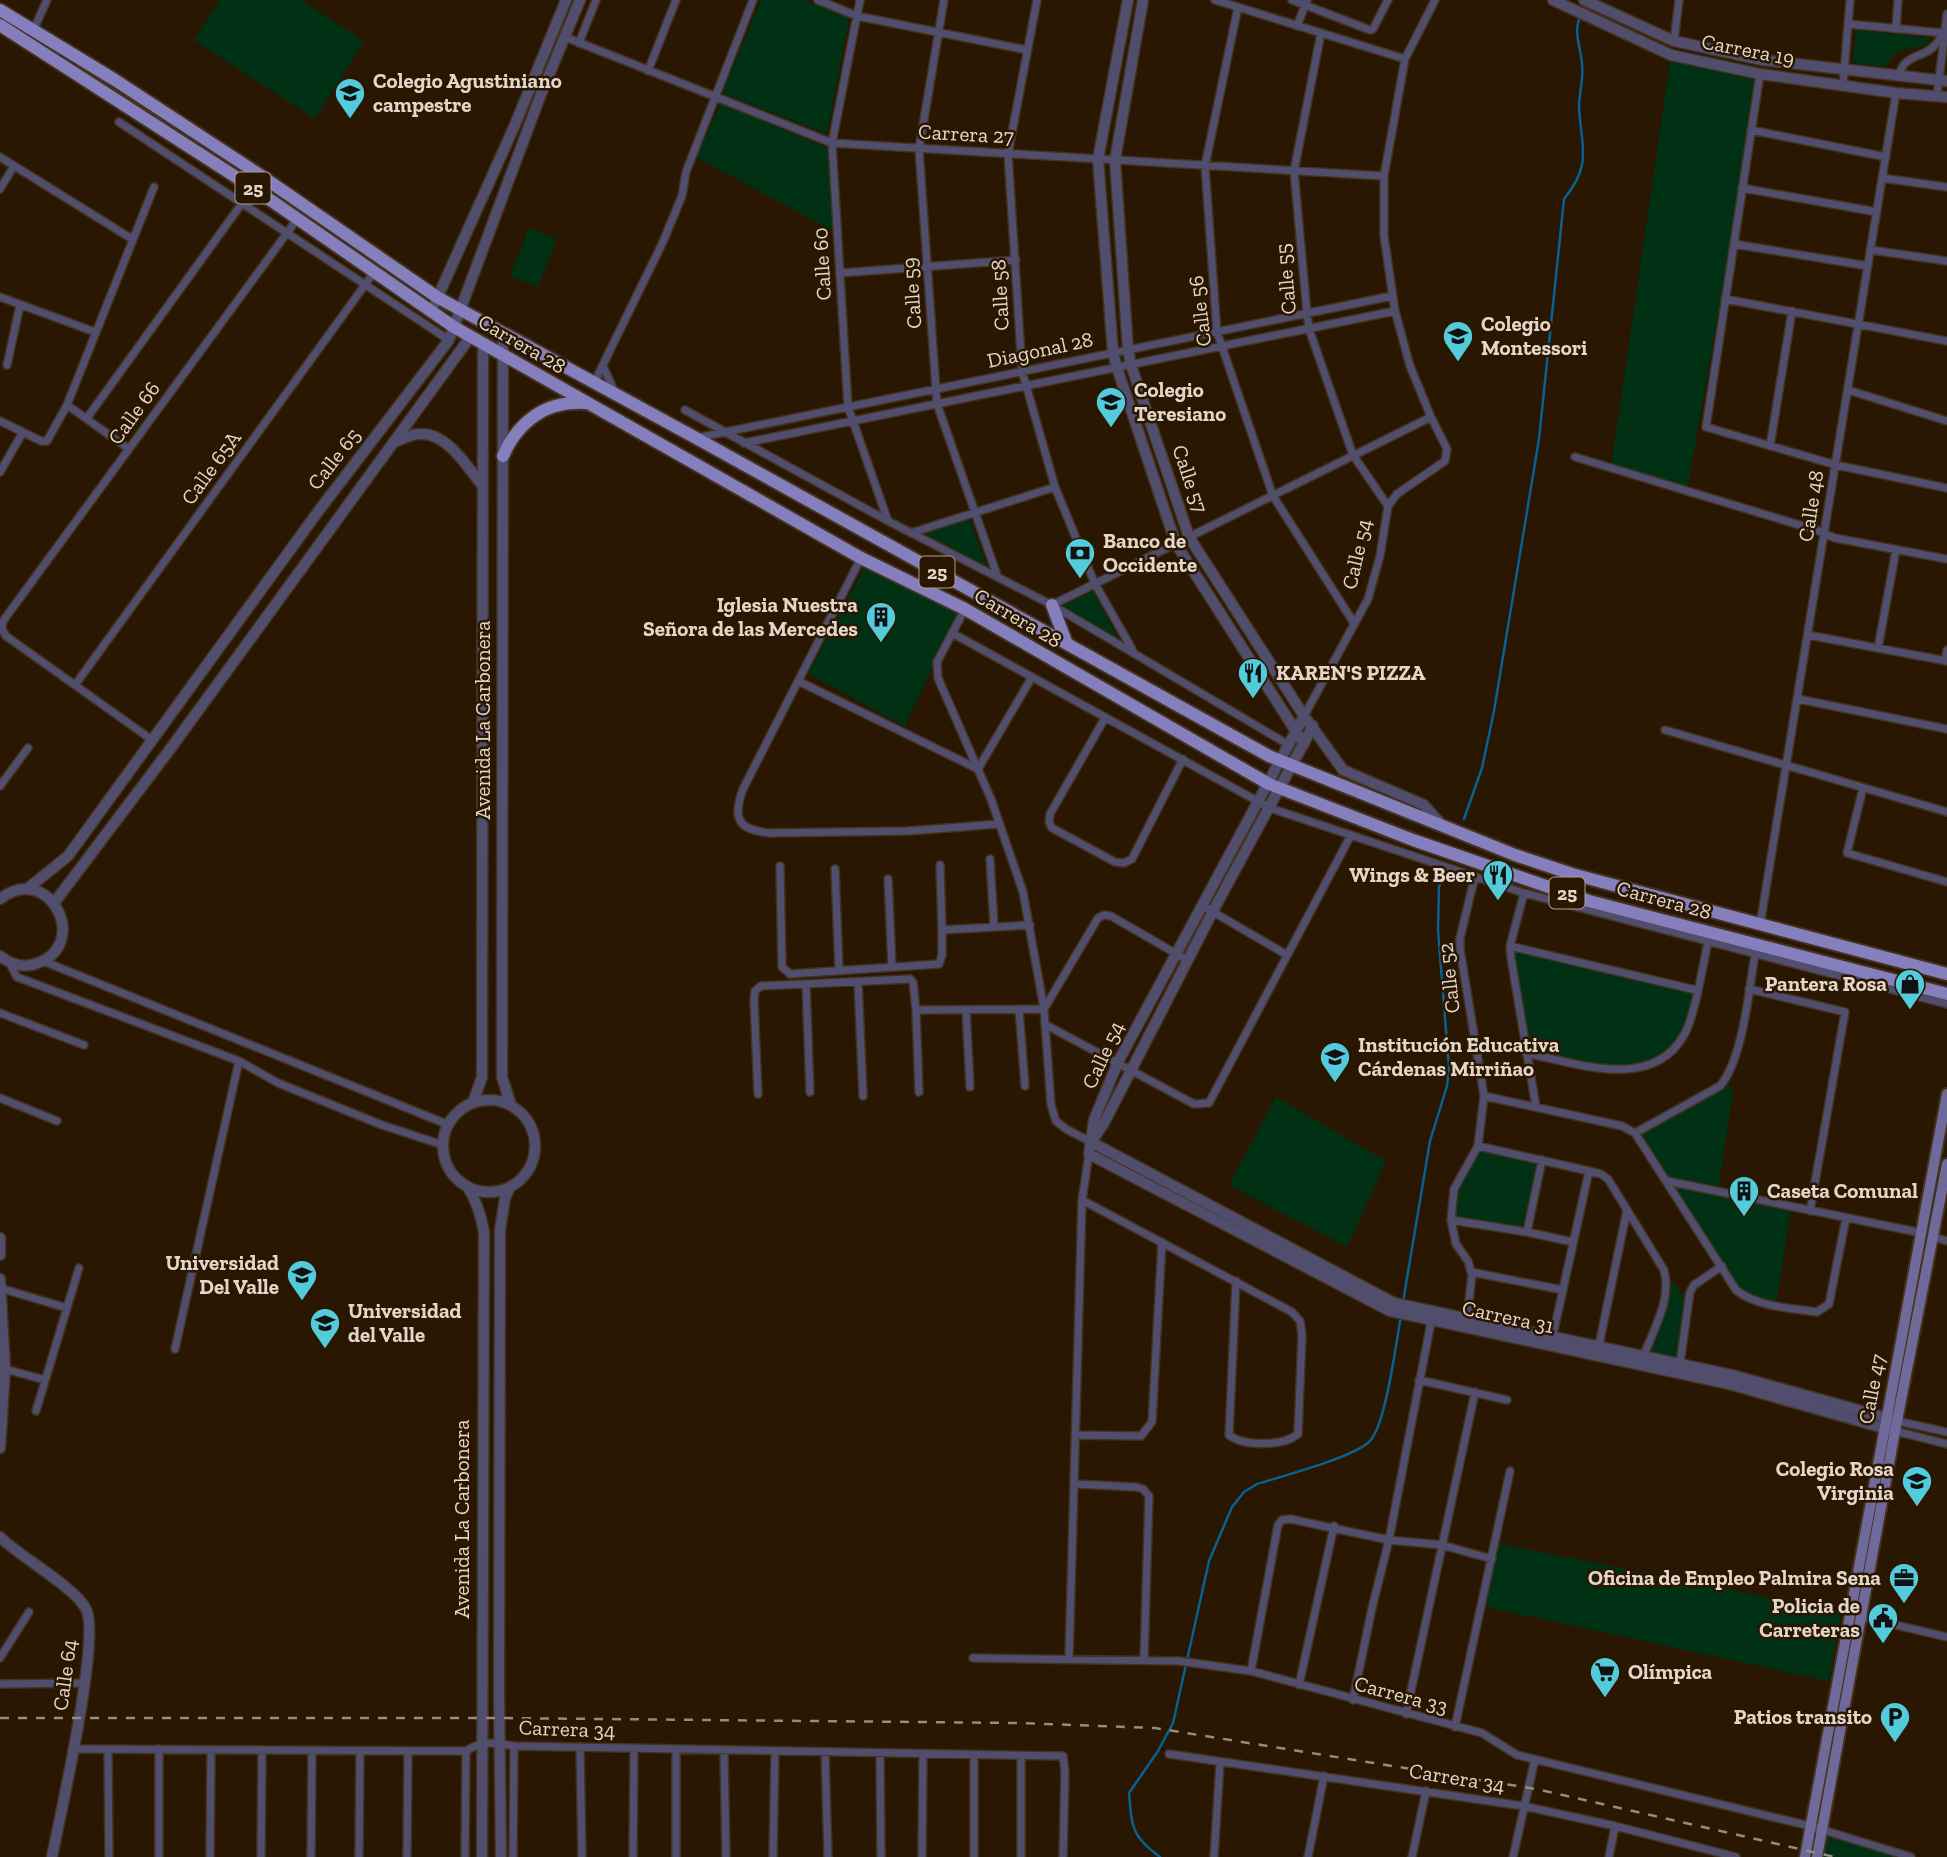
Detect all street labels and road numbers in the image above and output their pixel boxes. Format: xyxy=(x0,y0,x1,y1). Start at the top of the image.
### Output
street label: Carrera 19 xyxy=(1699,28,1797,71)
street label: Carrera 27 xyxy=(918,119,1015,148)
road number: 25 xyxy=(236,172,270,204)
street label: Calle 60 xyxy=(807,227,836,301)
street label: Calle 55 xyxy=(1270,243,1301,316)
street label: Calle 59 xyxy=(897,257,926,330)
street label: Calle 58 xyxy=(985,259,1014,331)
street label: Calle 56 xyxy=(1183,274,1216,348)
street label: Carrera 28 xyxy=(474,308,571,379)
street label: Diagonal 28 xyxy=(985,326,1095,373)
street label: Calle 66 xyxy=(102,376,165,449)
street label: Calle 65 xyxy=(302,423,365,495)
street label: Calle 65A xyxy=(175,426,246,509)
street label: Calle 57 xyxy=(1167,442,1214,516)
street label: Calle 48 xyxy=(1793,468,1828,544)
street label: Calle 54 xyxy=(1336,516,1377,592)
road number: 25 xyxy=(920,556,954,587)
street label: Carrera 28 xyxy=(970,582,1067,653)
street label: Avenida La Carbonera xyxy=(470,621,495,819)
street label: Carrera 28 xyxy=(1614,875,1714,924)
road number: 25 xyxy=(1550,878,1584,908)
street label: Calle 52 xyxy=(1432,941,1465,1015)
street label: Calle 54 xyxy=(1076,1017,1129,1093)
street label: Carrera 31 xyxy=(1460,1295,1556,1338)
street label: Calle 47 xyxy=(1853,1352,1891,1426)
street label: Avenida La Carbonera xyxy=(449,1420,474,1618)
street label: Calle 64 xyxy=(47,1638,82,1712)
street label: Carrera 33 xyxy=(1352,1670,1450,1719)
street label: Carrera 34 xyxy=(518,1714,616,1743)
street label: Carrera 34 xyxy=(1407,1758,1507,1797)

